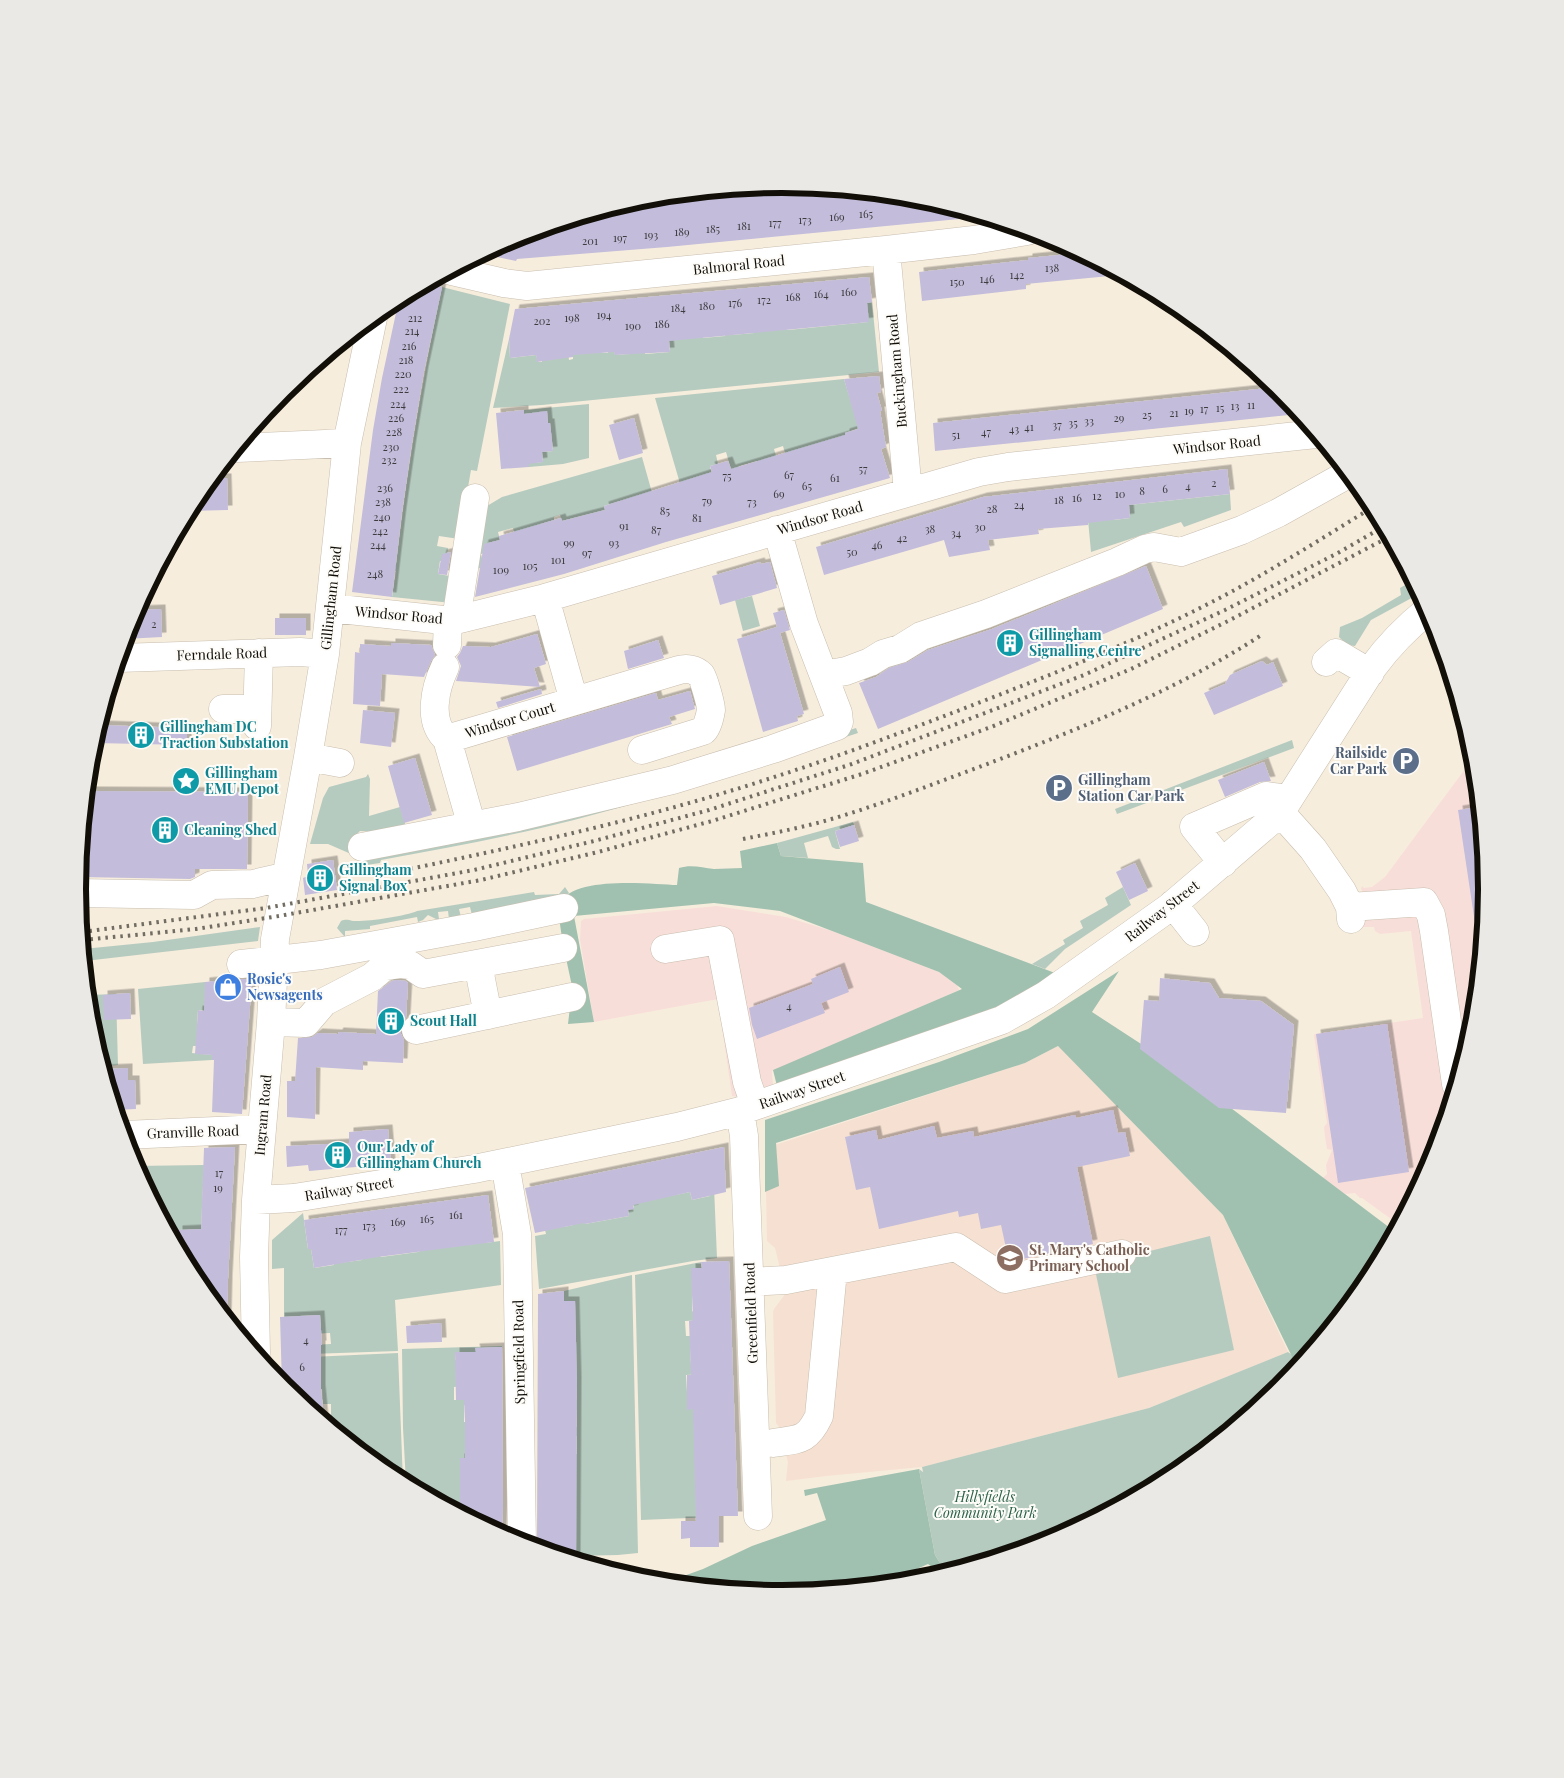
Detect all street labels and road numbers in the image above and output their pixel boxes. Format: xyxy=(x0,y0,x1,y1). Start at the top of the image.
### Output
street label: Balmoral Road xyxy=(692,250,786,279)
street label: Buckingham Road xyxy=(882,313,911,429)
street label: Windsor Road xyxy=(1171,430,1262,459)
street label: Windsor Road xyxy=(774,496,865,539)
street label: Gillingham Road xyxy=(316,545,345,651)
street label: Windsor Road xyxy=(353,601,444,628)
street label: Ferndale Road xyxy=(176,642,268,665)
street label: Windsor Court xyxy=(462,697,558,742)
street label: Railway Street xyxy=(1121,875,1204,946)
street label: Railway Street xyxy=(756,1066,848,1113)
street label: Ingram Road xyxy=(249,1074,276,1156)
street label: Granville Road xyxy=(146,1120,240,1143)
street label: Railway Street xyxy=(303,1172,396,1205)
street label: Greenfield Road xyxy=(739,1262,762,1364)
street label: Springfield Road xyxy=(508,1299,529,1405)

